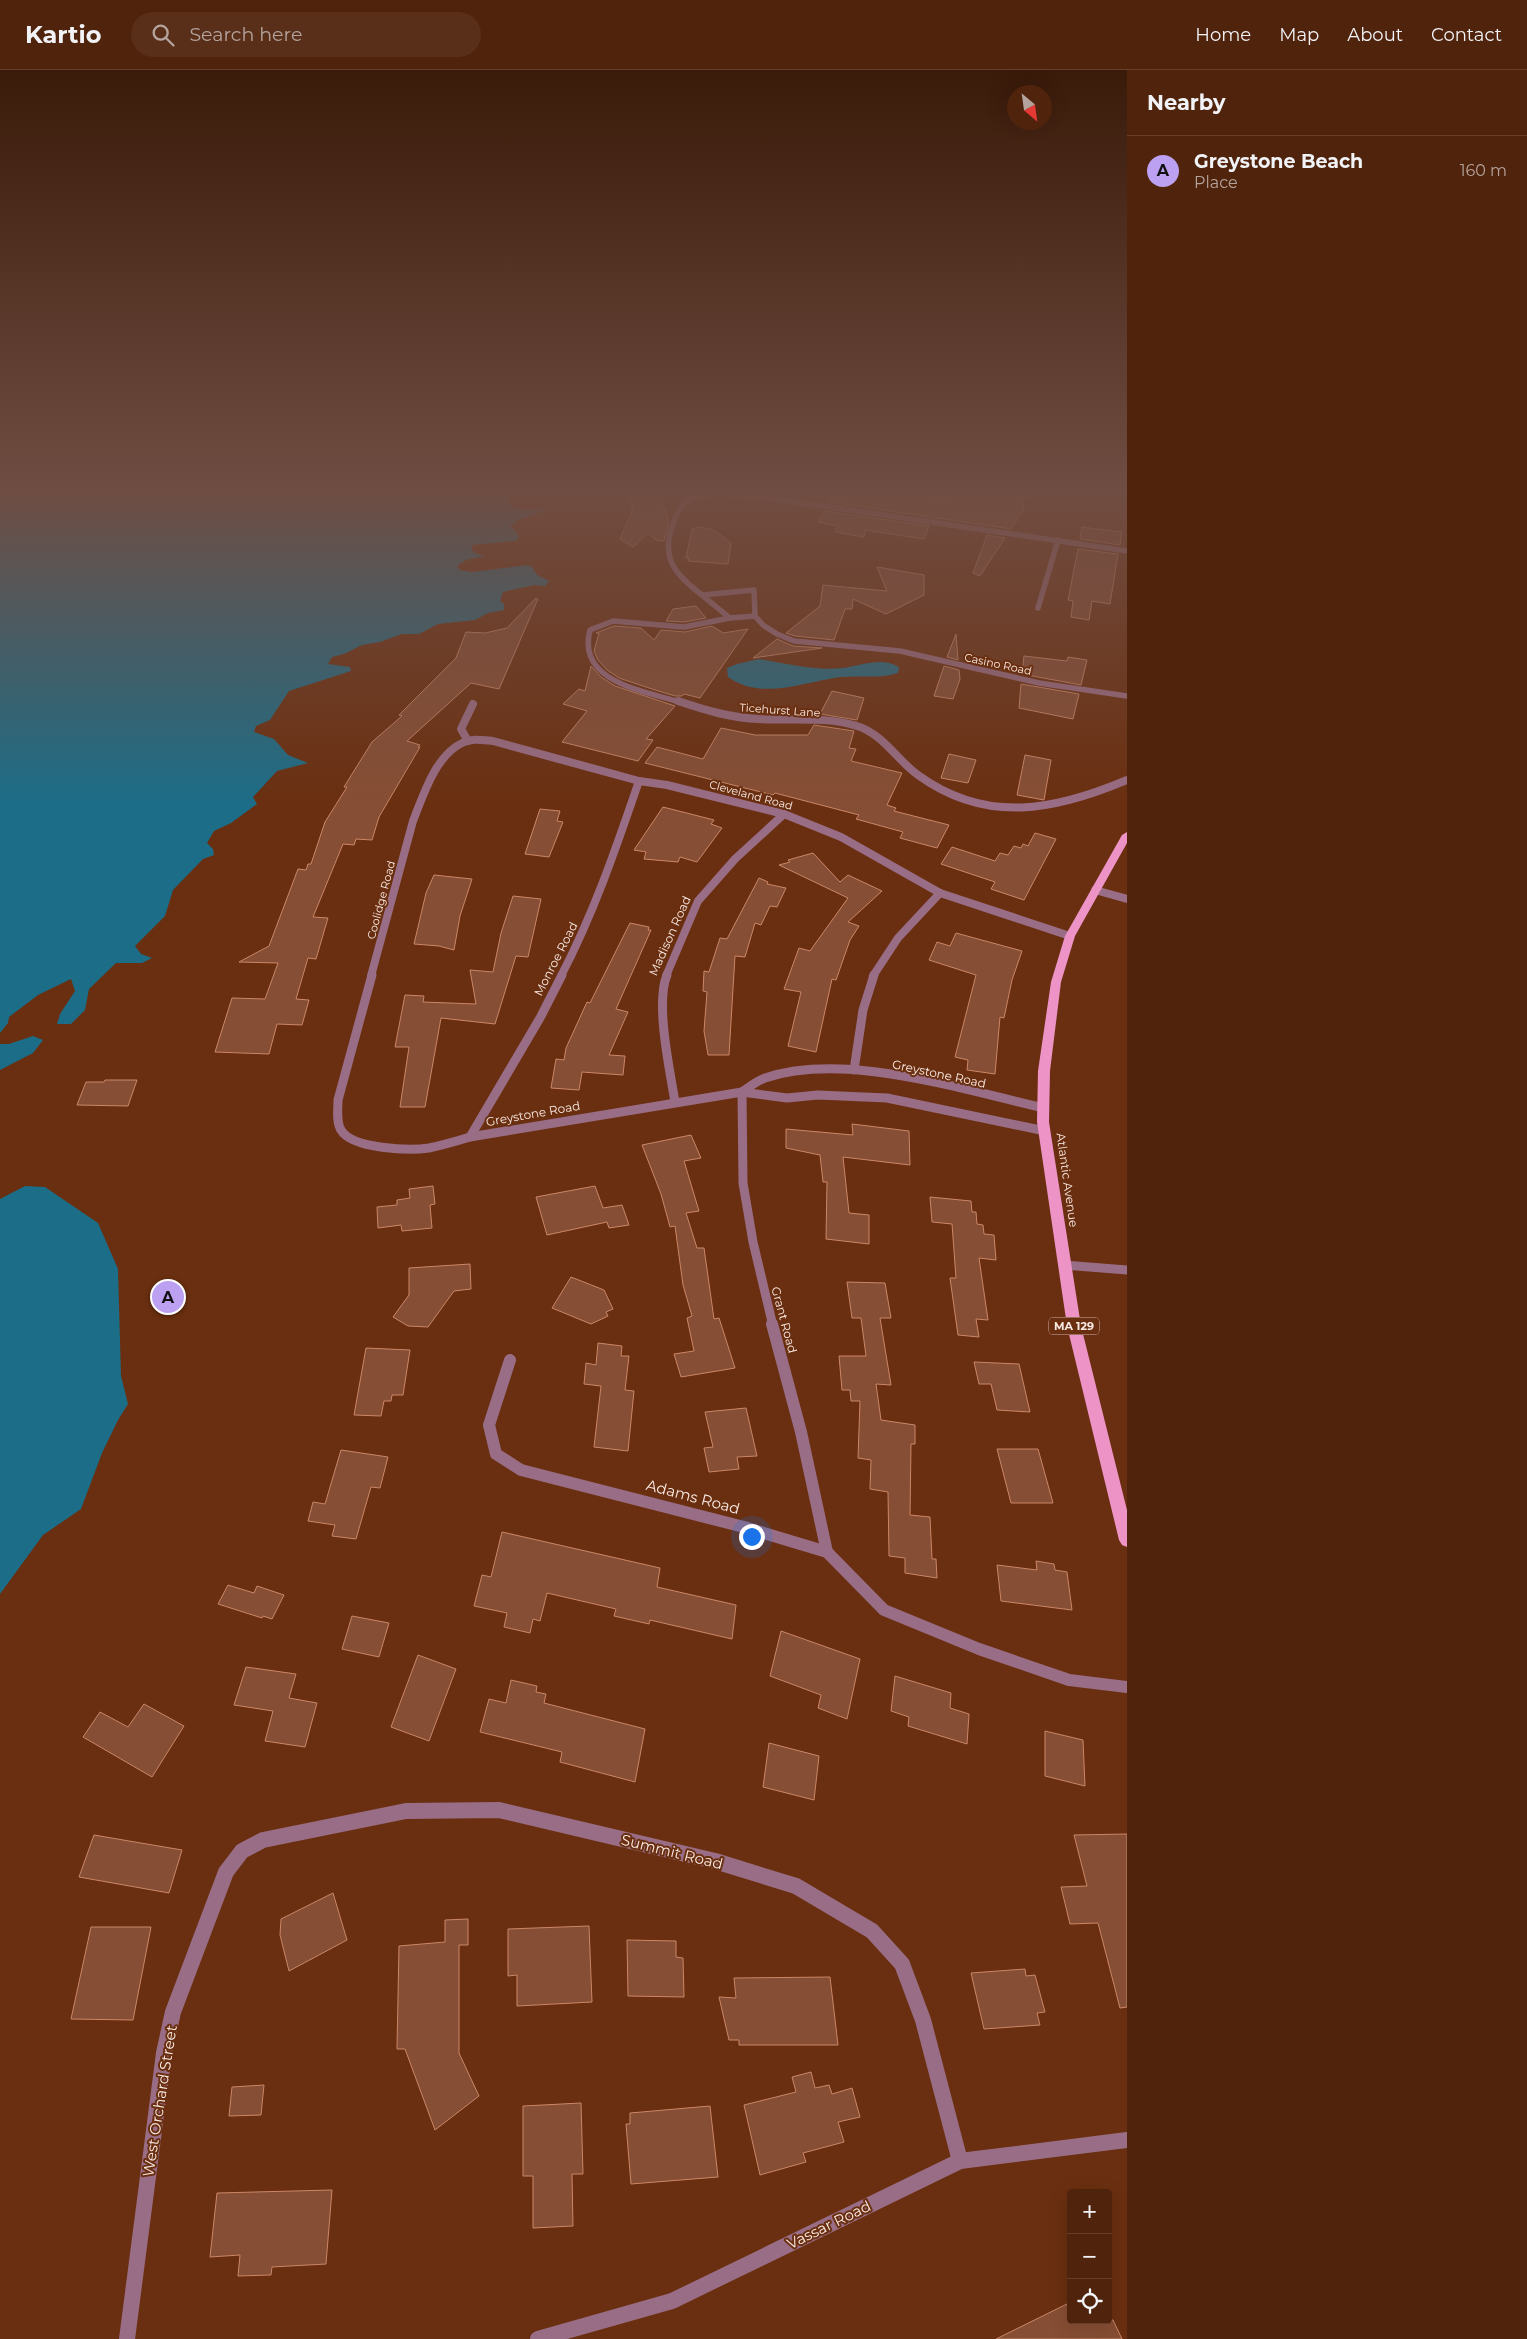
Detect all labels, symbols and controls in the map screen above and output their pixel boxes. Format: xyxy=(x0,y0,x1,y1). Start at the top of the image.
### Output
search box xyxy=(131,12,481,57)
text: Kartio xyxy=(25,20,101,49)
icon: search xyxy=(149,21,177,49)
text: Search here xyxy=(189,23,302,46)
text: Home xyxy=(1195,24,1251,46)
text: Map xyxy=(1279,24,1319,46)
text: About xyxy=(1347,24,1403,46)
text: Contact xyxy=(1431,24,1502,46)
north arrow xyxy=(1007,85,1052,130)
text: Nearby xyxy=(1147,90,1226,115)
text: Greystone Beach xyxy=(1194,150,1363,173)
text: A xyxy=(1157,161,1169,180)
text: 160 m xyxy=(1460,161,1507,180)
text: Place xyxy=(1194,173,1238,192)
street label: Casino Road xyxy=(963,650,1033,678)
street label: Ticehurst Lane xyxy=(739,700,821,720)
street label: Cleveland Road xyxy=(708,777,794,813)
street label: Coolidge Road xyxy=(364,859,398,941)
street label: Madison Road xyxy=(645,893,694,978)
street label: Monroe Road xyxy=(530,919,581,998)
street label: Greystone Road xyxy=(891,1056,987,1091)
street label: Greystone Road xyxy=(485,1098,581,1129)
street label: Atlantic Avenue xyxy=(1053,1132,1082,1228)
pin: A xyxy=(152,1278,184,1316)
street label: Grant Road xyxy=(768,1285,801,1355)
road number: MA 129 xyxy=(1049,1318,1099,1334)
street label: Adams Road xyxy=(644,1475,742,1518)
your location xyxy=(739,1524,765,1550)
street label: Summit Road xyxy=(619,1830,725,1873)
street label: West Orchard Street xyxy=(138,2024,181,2178)
map controls xyxy=(1067,2189,1112,2324)
button: + xyxy=(1067,2189,1112,2234)
street label: Vassar Road xyxy=(784,2196,874,2253)
button: − xyxy=(1067,2234,1112,2279)
button: locate xyxy=(1067,2279,1112,2324)

